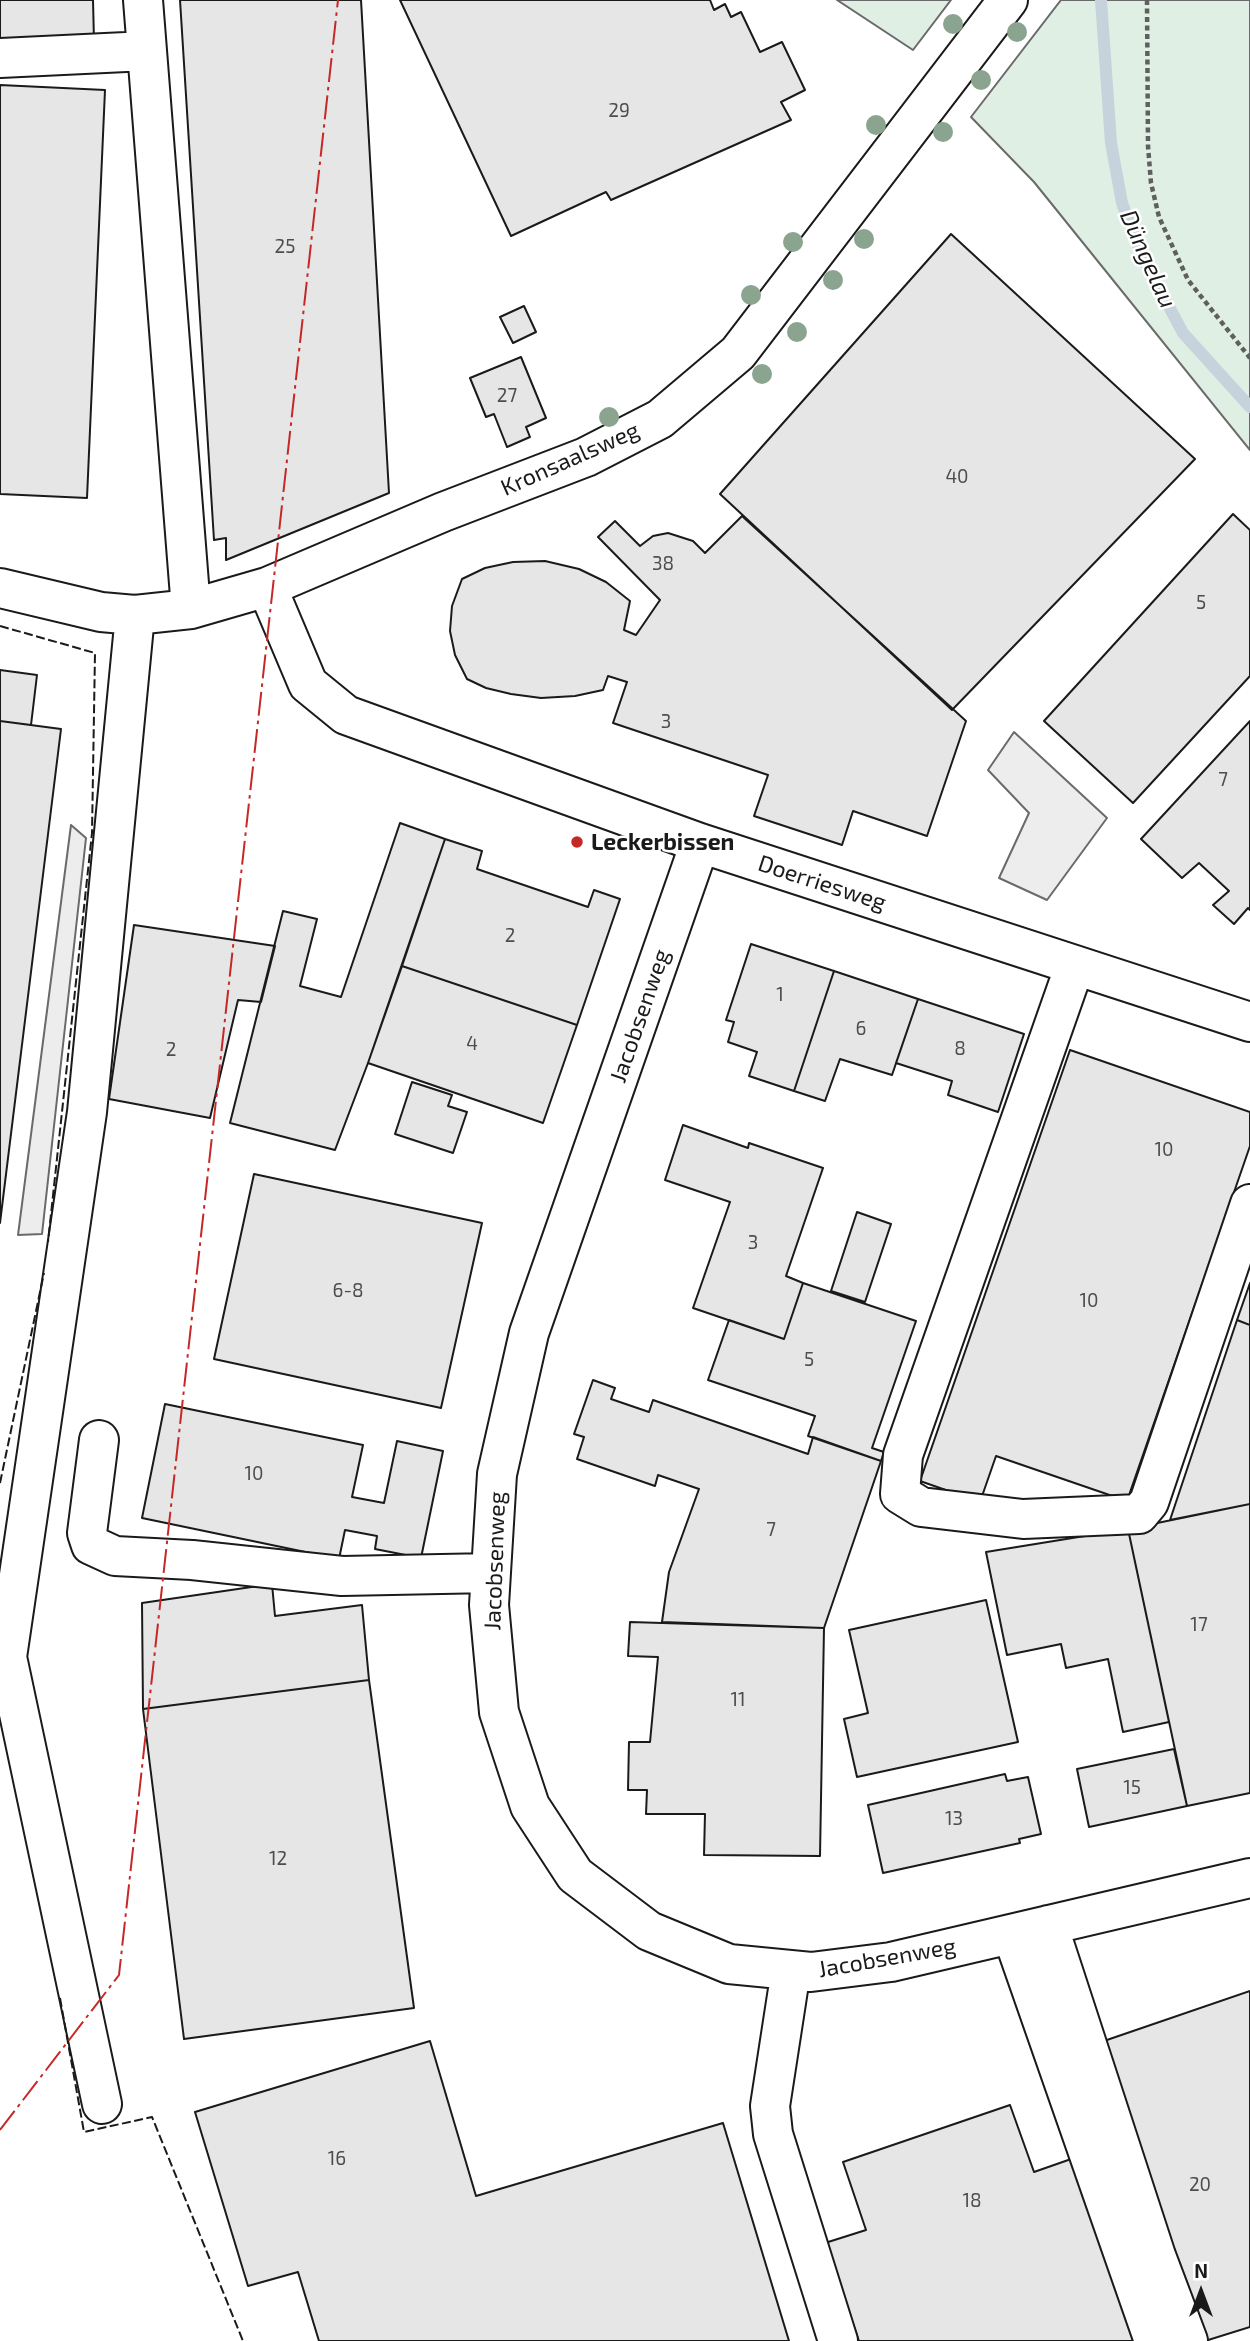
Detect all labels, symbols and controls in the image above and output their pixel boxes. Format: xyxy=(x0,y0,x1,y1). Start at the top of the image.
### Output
house number: 29 xyxy=(608,100,630,122)
water label: Düngelau xyxy=(1114,205,1182,313)
house number: 25 xyxy=(275,236,295,258)
house number: 27 xyxy=(497,385,517,407)
street label: Kronsaalsweg xyxy=(497,416,643,502)
house number: 40 xyxy=(945,466,969,488)
house number: 38 xyxy=(652,553,674,575)
house number: 5 xyxy=(1196,592,1206,614)
house number: 3 xyxy=(661,711,671,733)
house number: 7 xyxy=(1218,769,1228,791)
place label: Leckerbissen xyxy=(591,828,734,856)
marker: Leckerbissen xyxy=(569,834,585,850)
street label: Doerriesweg xyxy=(755,849,889,917)
house number: 2 xyxy=(505,925,515,947)
street label: Jacobsenweg xyxy=(604,946,676,1086)
house number: 1 xyxy=(776,984,784,1006)
house number: 6 xyxy=(856,1018,866,1040)
house number: 4 xyxy=(466,1033,478,1055)
house number: 8 xyxy=(954,1038,966,1060)
house number: 2 xyxy=(166,1039,176,1061)
house number: 10 xyxy=(1154,1139,1174,1161)
house number: 3 xyxy=(748,1232,758,1254)
house number: 6-8 xyxy=(333,1280,363,1302)
house number: 10 xyxy=(1079,1290,1099,1312)
house number: 5 xyxy=(804,1349,814,1371)
house number: 10 xyxy=(244,1463,264,1485)
street label: Jacobsenweg xyxy=(479,1491,511,1631)
house number: 7 xyxy=(766,1519,776,1541)
house number: 17 xyxy=(1190,1614,1208,1636)
house number: 11 xyxy=(730,1689,746,1711)
house number: 15 xyxy=(1123,1777,1141,1799)
house number: 13 xyxy=(945,1808,963,1830)
house number: 12 xyxy=(269,1848,287,1870)
street label: Jacobsenweg xyxy=(816,1932,958,1984)
house number: 16 xyxy=(328,2148,346,2170)
house number: 20 xyxy=(1189,2174,1211,2196)
house number: 18 xyxy=(962,2190,982,2212)
north arrow xyxy=(1166,2257,1236,2327)
text: N xyxy=(1194,2259,1208,2282)

